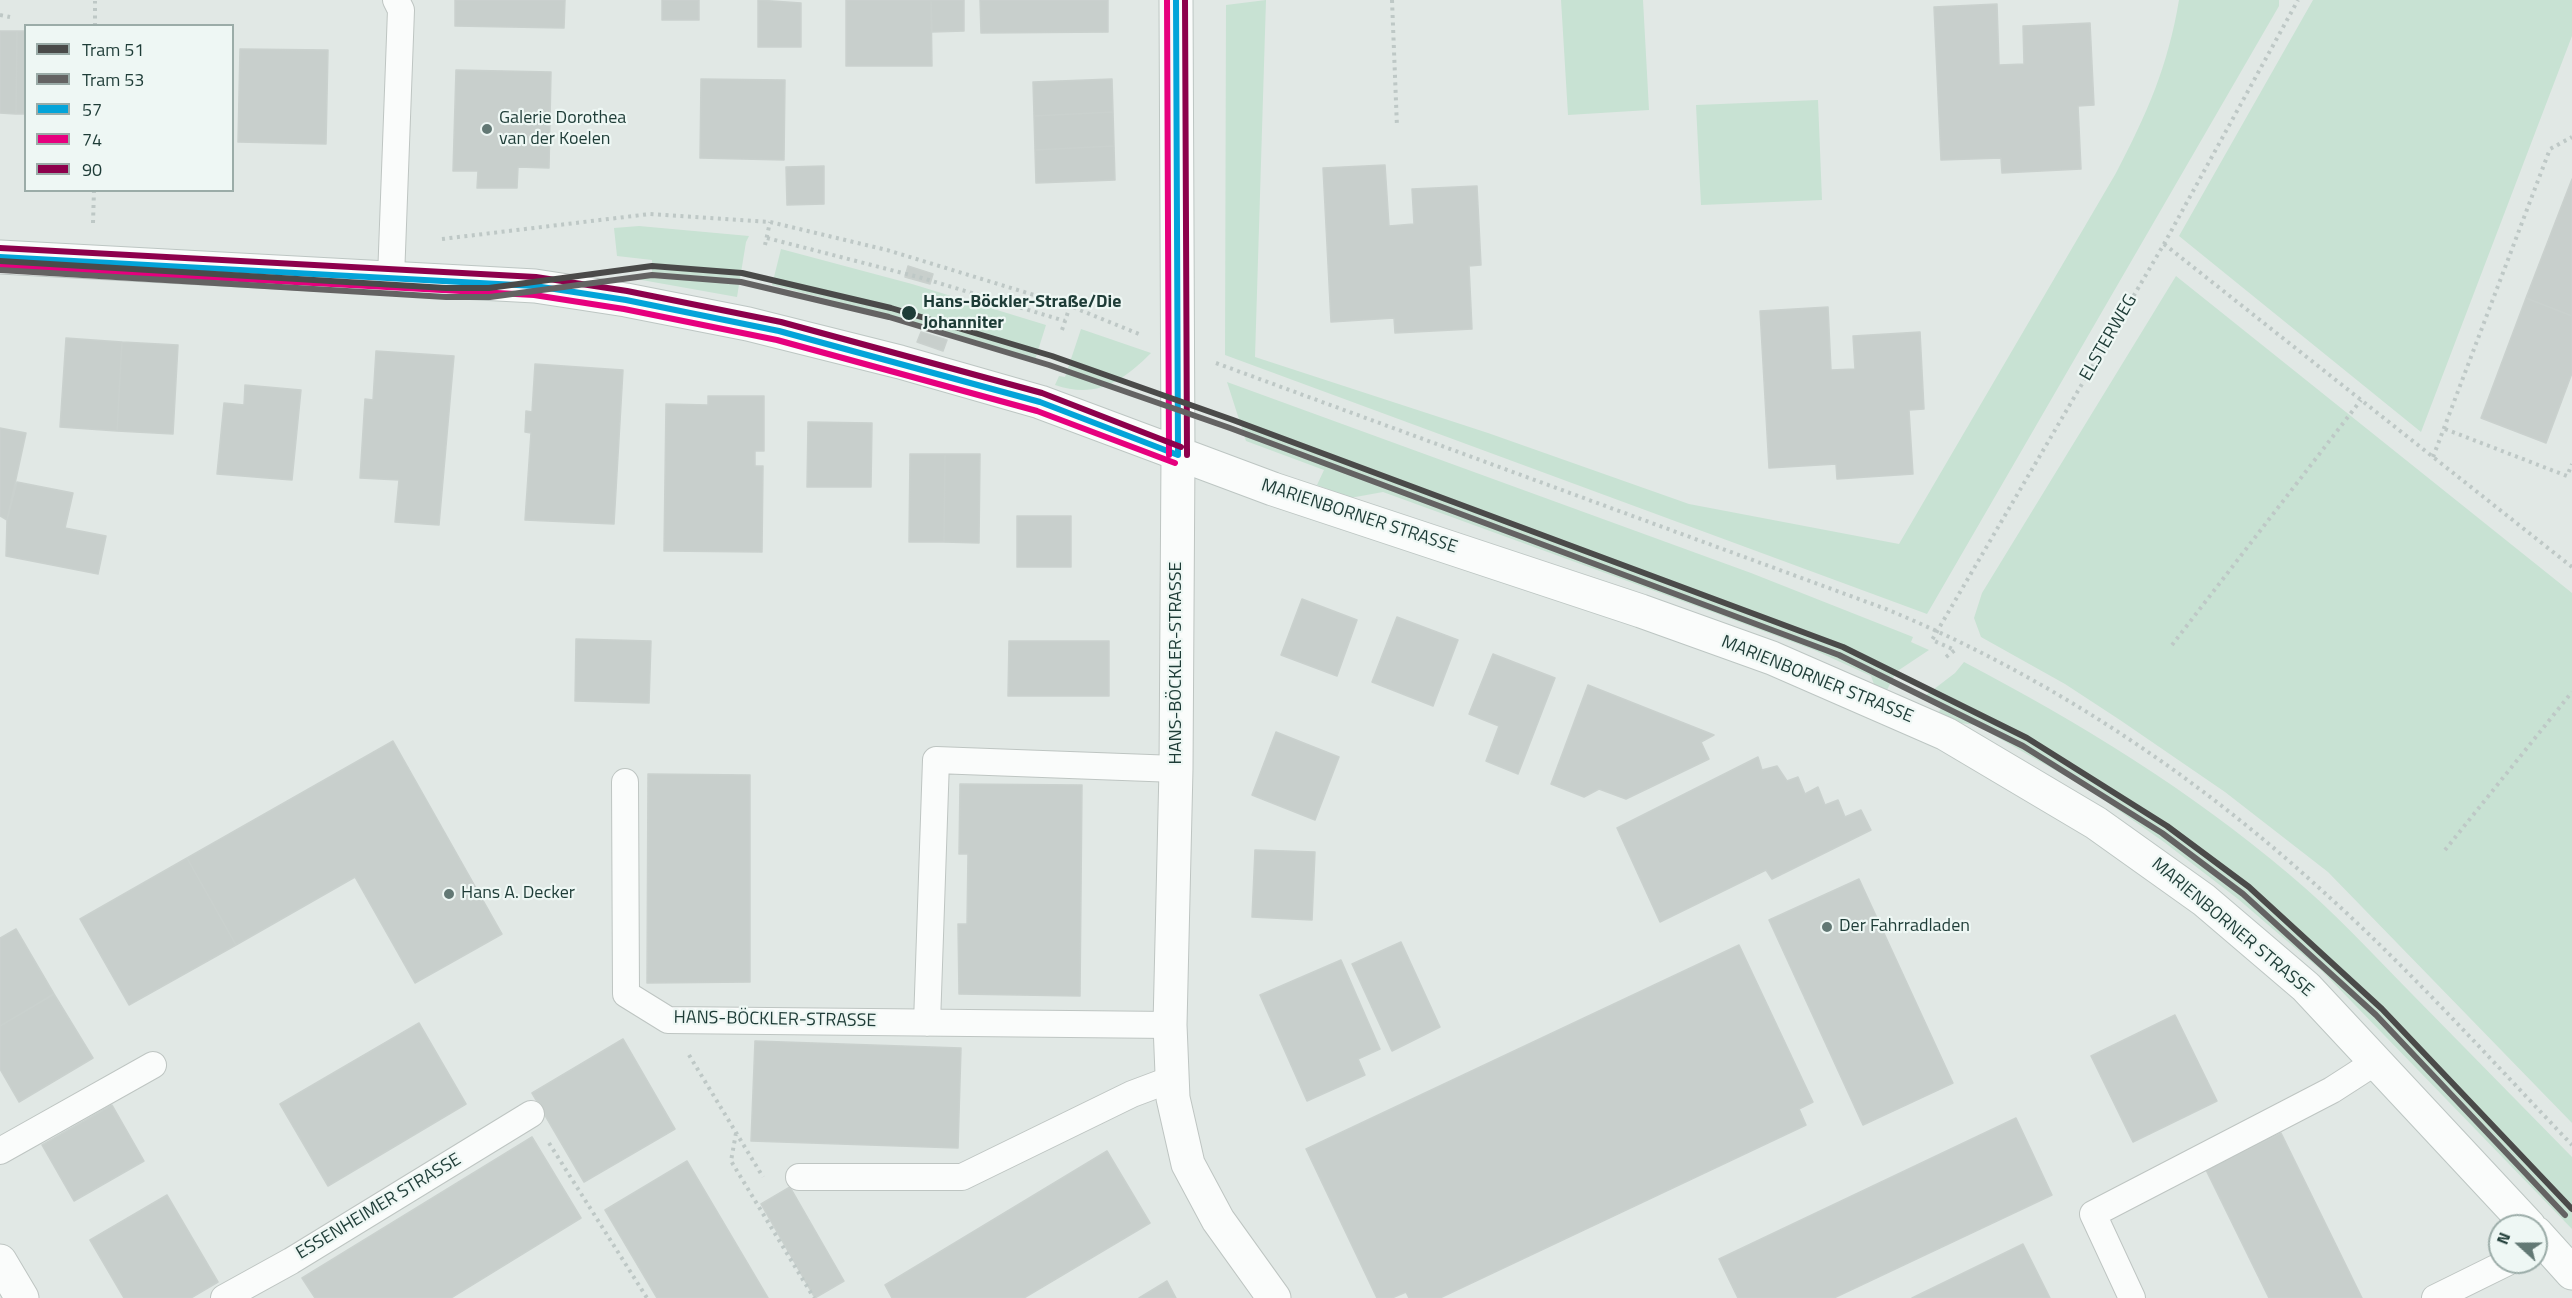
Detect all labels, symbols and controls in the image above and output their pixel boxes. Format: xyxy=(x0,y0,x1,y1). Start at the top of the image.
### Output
legend xyxy=(24,24,234,192)
text: Tram 51 xyxy=(82,36,144,63)
text: Tram 53 xyxy=(82,66,144,93)
text: 57 xyxy=(82,96,102,123)
place label: Galerie Dorothea van der Koelen xyxy=(499,108,626,150)
marker: Galerie Dorothea van der Koelen xyxy=(480,122,494,136)
text: 74 xyxy=(82,126,102,153)
text: 90 xyxy=(82,156,102,183)
street label: ELSTERWEG xyxy=(2076,291,2142,385)
place label: Hans-Böckler-Straße/Die Johanniter xyxy=(923,292,1121,334)
marker: Hans-Böckler-Straße/Die Johanniter xyxy=(900,304,918,322)
street label: MARIENBORNER STRASSE xyxy=(1258,475,1460,559)
street label: HANS-BÖCKLER-STRASSE xyxy=(1166,562,1188,764)
street label: MARIENBORNER STRASSE xyxy=(1718,632,1916,728)
street label: MARIENBORNER STRASSE xyxy=(2147,854,2317,1002)
place label: Hans A. Decker xyxy=(461,883,575,905)
marker: Hans A. Decker xyxy=(442,887,456,901)
place label: Der Fahrradladen xyxy=(1839,916,1970,938)
marker: Der Fahrradladen xyxy=(1820,920,1834,934)
street label: HANS-BÖCKLER-STRASSE xyxy=(673,1007,877,1033)
street label: ESSENHEIMER STRASSE xyxy=(293,1149,465,1265)
north arrow xyxy=(2488,1214,2548,1274)
text: N xyxy=(2490,1229,2516,1248)

